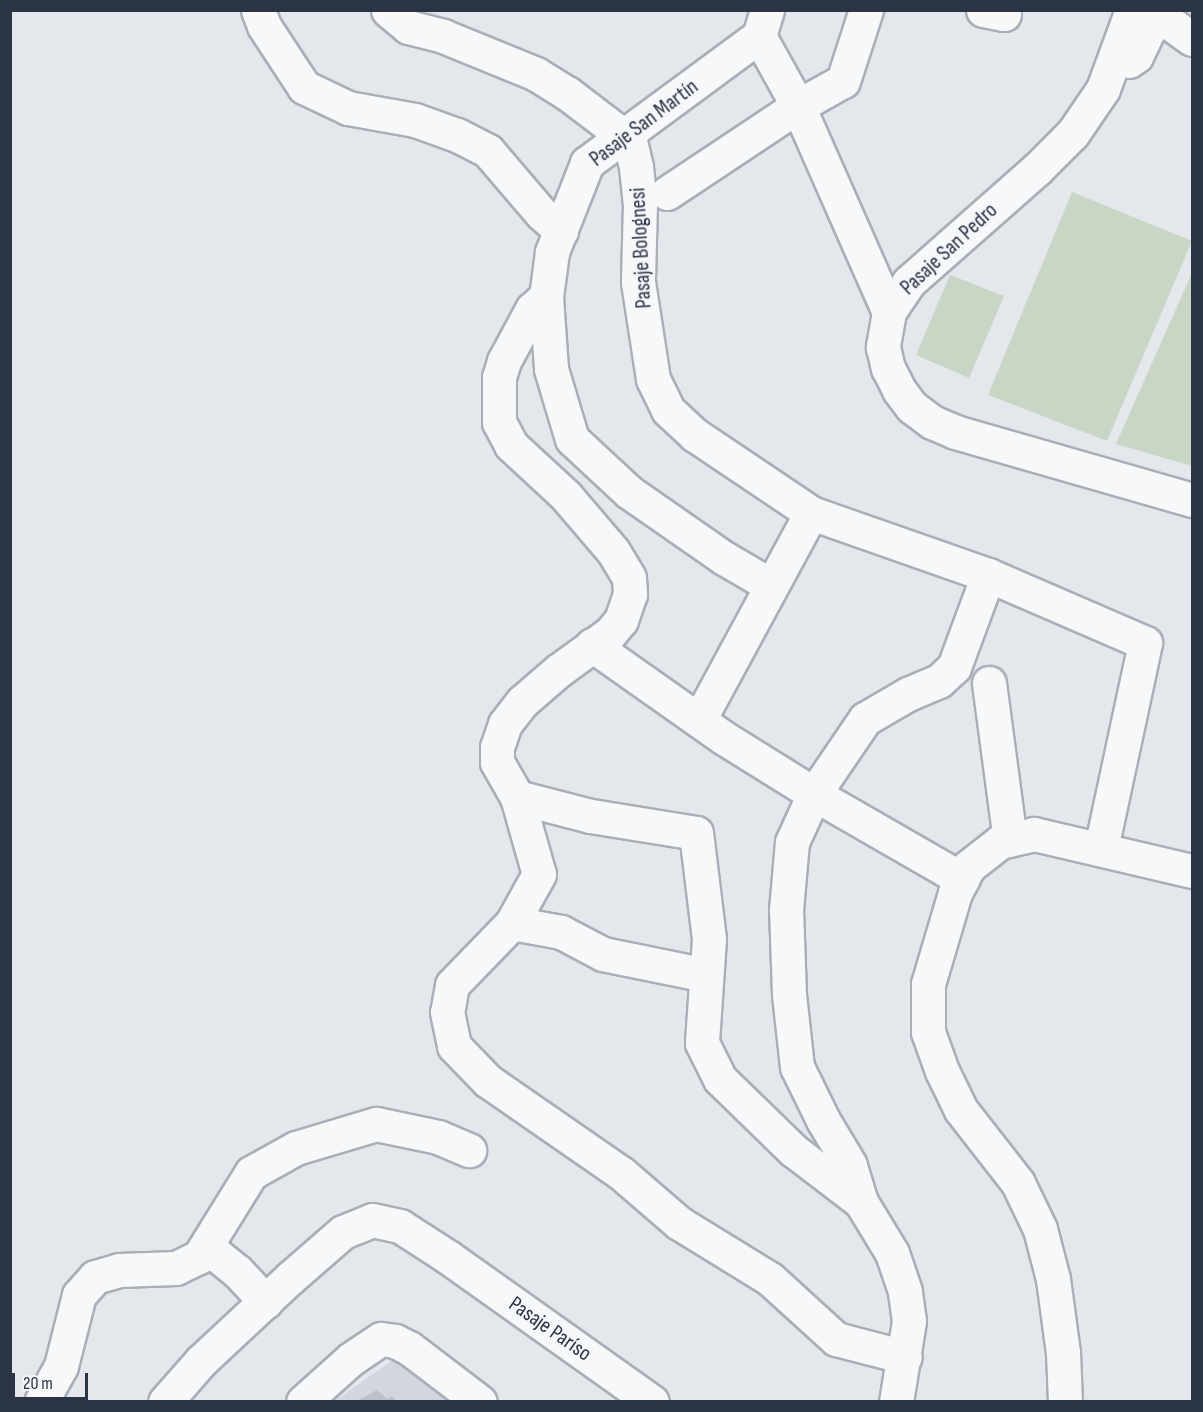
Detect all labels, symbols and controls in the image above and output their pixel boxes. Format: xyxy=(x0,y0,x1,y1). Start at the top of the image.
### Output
street label: Pasaje San Martín xyxy=(584,74,704,172)
street label: Pasaje Bolognesi xyxy=(625,187,657,309)
street label: Pasaje San Pedro xyxy=(895,197,1003,301)
street label: Pasaje Paríso xyxy=(504,1291,596,1367)
scale bar xyxy=(15,1361,92,1399)
text: 20 m xyxy=(23,1373,53,1394)

